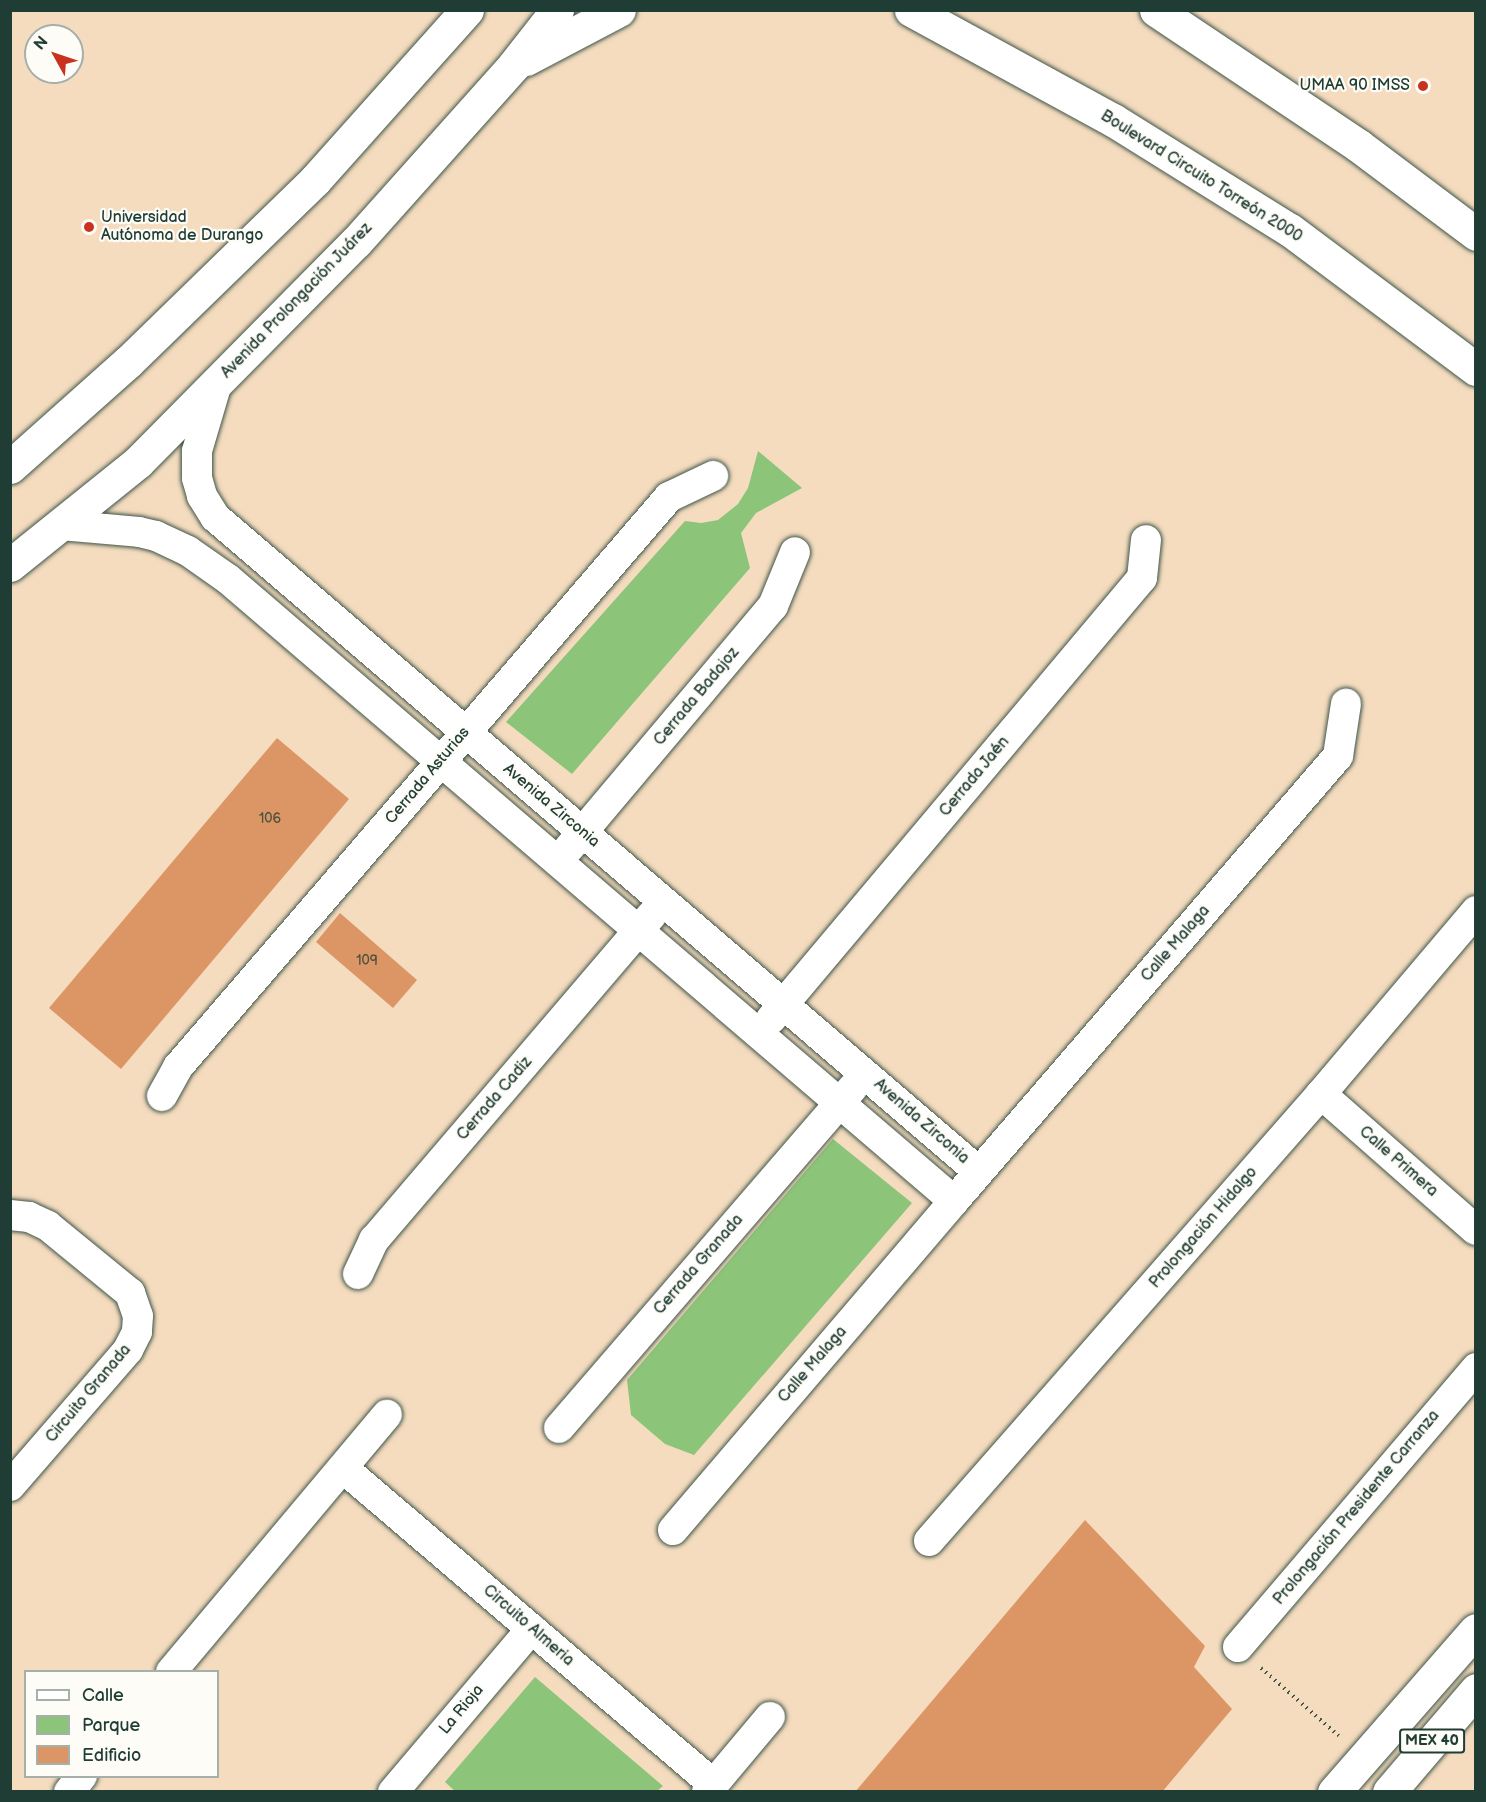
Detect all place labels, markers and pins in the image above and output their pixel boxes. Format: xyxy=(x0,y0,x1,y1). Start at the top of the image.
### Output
place label: UMAA 90 IMSS xyxy=(1300,76,1410,96)
marker: UMAA 90 IMSS xyxy=(1414,77,1432,95)
place label: Universidad Autónoma de Durango xyxy=(101,208,263,246)
marker: Universidad Autónoma de Durango xyxy=(82,220,96,234)

